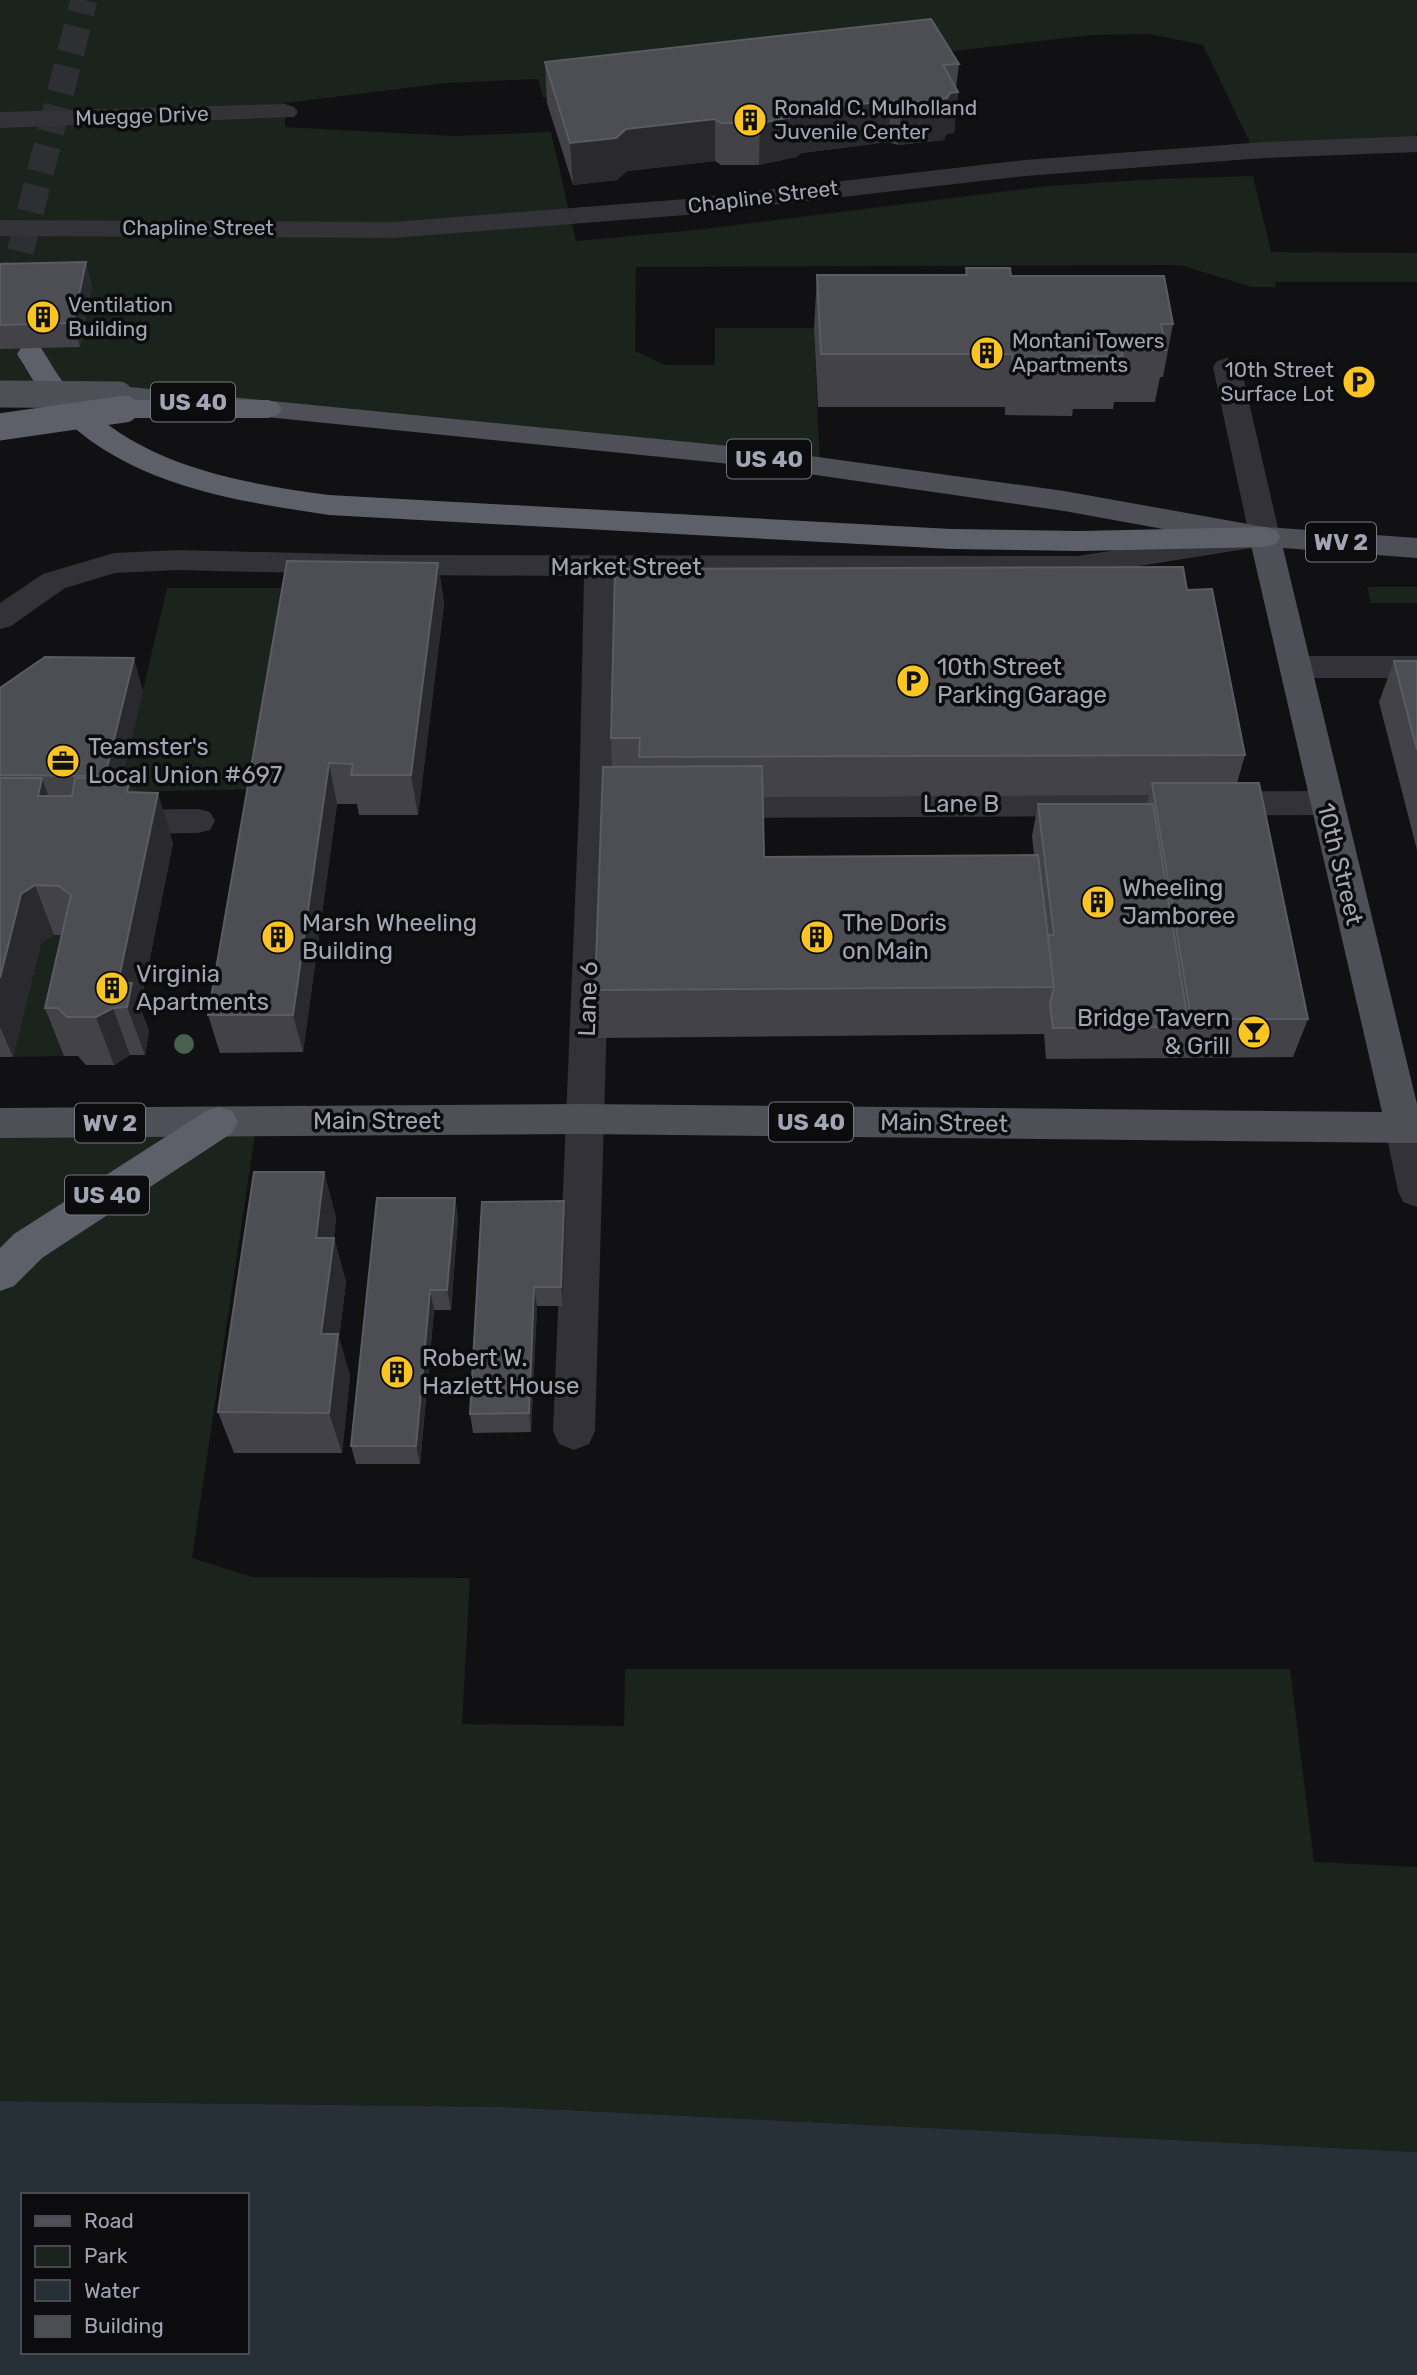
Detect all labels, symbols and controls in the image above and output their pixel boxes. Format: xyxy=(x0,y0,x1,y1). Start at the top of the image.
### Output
place label: Ronald C. Mulholland Juvenile Center xyxy=(774,95,977,144)
street label: Muegge Drive xyxy=(75,101,209,130)
building icon: Ronald C. Mulholland Juvenile Center xyxy=(731,101,769,139)
street label: Chapline Street xyxy=(686,175,840,218)
street label: Chapline Street xyxy=(122,215,274,240)
place label: Ventilation Building xyxy=(68,292,173,341)
building icon: Ventilation Building xyxy=(24,298,62,336)
place label: Montani Towers Apartments xyxy=(1012,328,1164,377)
building icon: Montani Towers Apartments xyxy=(968,334,1006,372)
place label: 10th Street Surface Lot xyxy=(1221,357,1334,406)
parking icon: 10th Street Surface Lot xyxy=(1340,363,1378,401)
road number: US 40 xyxy=(151,382,235,422)
road number: US 40 xyxy=(727,440,811,478)
road number: WV 2 xyxy=(1306,522,1376,562)
street label: Market Street xyxy=(550,553,702,581)
place label: 10th Street Parking Garage xyxy=(937,653,1107,709)
parking icon: 10th Street Parking Garage xyxy=(894,662,932,700)
place label: Teamster's Local Union #697 xyxy=(88,733,282,789)
office icon: Teamster's Local Union #697 xyxy=(44,742,82,780)
street label: Lane B xyxy=(923,790,999,818)
street label: 10th Street xyxy=(1311,800,1369,928)
place label: Wheeling Jamboree xyxy=(1122,874,1236,930)
building icon: Wheeling Jamboree xyxy=(1079,883,1117,921)
place label: Marsh Wheeling Building xyxy=(302,909,477,965)
place label: The Doris on Main xyxy=(842,909,947,965)
building icon: Marsh Wheeling Building xyxy=(259,918,297,956)
building icon: The Doris on Main xyxy=(798,918,836,956)
place label: Virginia Apartments xyxy=(136,960,269,1016)
street label: Lane 6 xyxy=(573,961,603,1037)
building icon: Virginia Apartments xyxy=(93,969,131,1007)
place label: Bridge Tavern & Grill xyxy=(1077,1004,1230,1060)
bar icon: Bridge Tavern & Grill xyxy=(1235,1013,1273,1051)
road number: US 40 xyxy=(769,1102,853,1142)
road number: WV 2 xyxy=(75,1104,145,1142)
street label: Main Street xyxy=(313,1107,441,1135)
street label: Main Street xyxy=(880,1108,1008,1138)
road number: US 40 xyxy=(65,1176,149,1214)
place label: Robert W. Hazlett House xyxy=(422,1344,579,1400)
building icon: Robert W. Hazlett House xyxy=(378,1353,416,1391)
legend xyxy=(21,2193,248,2354)
text: Road xyxy=(84,2208,134,2233)
text: Park xyxy=(84,2243,128,2268)
text: Water xyxy=(84,2278,140,2303)
text: Building xyxy=(84,2313,164,2338)

